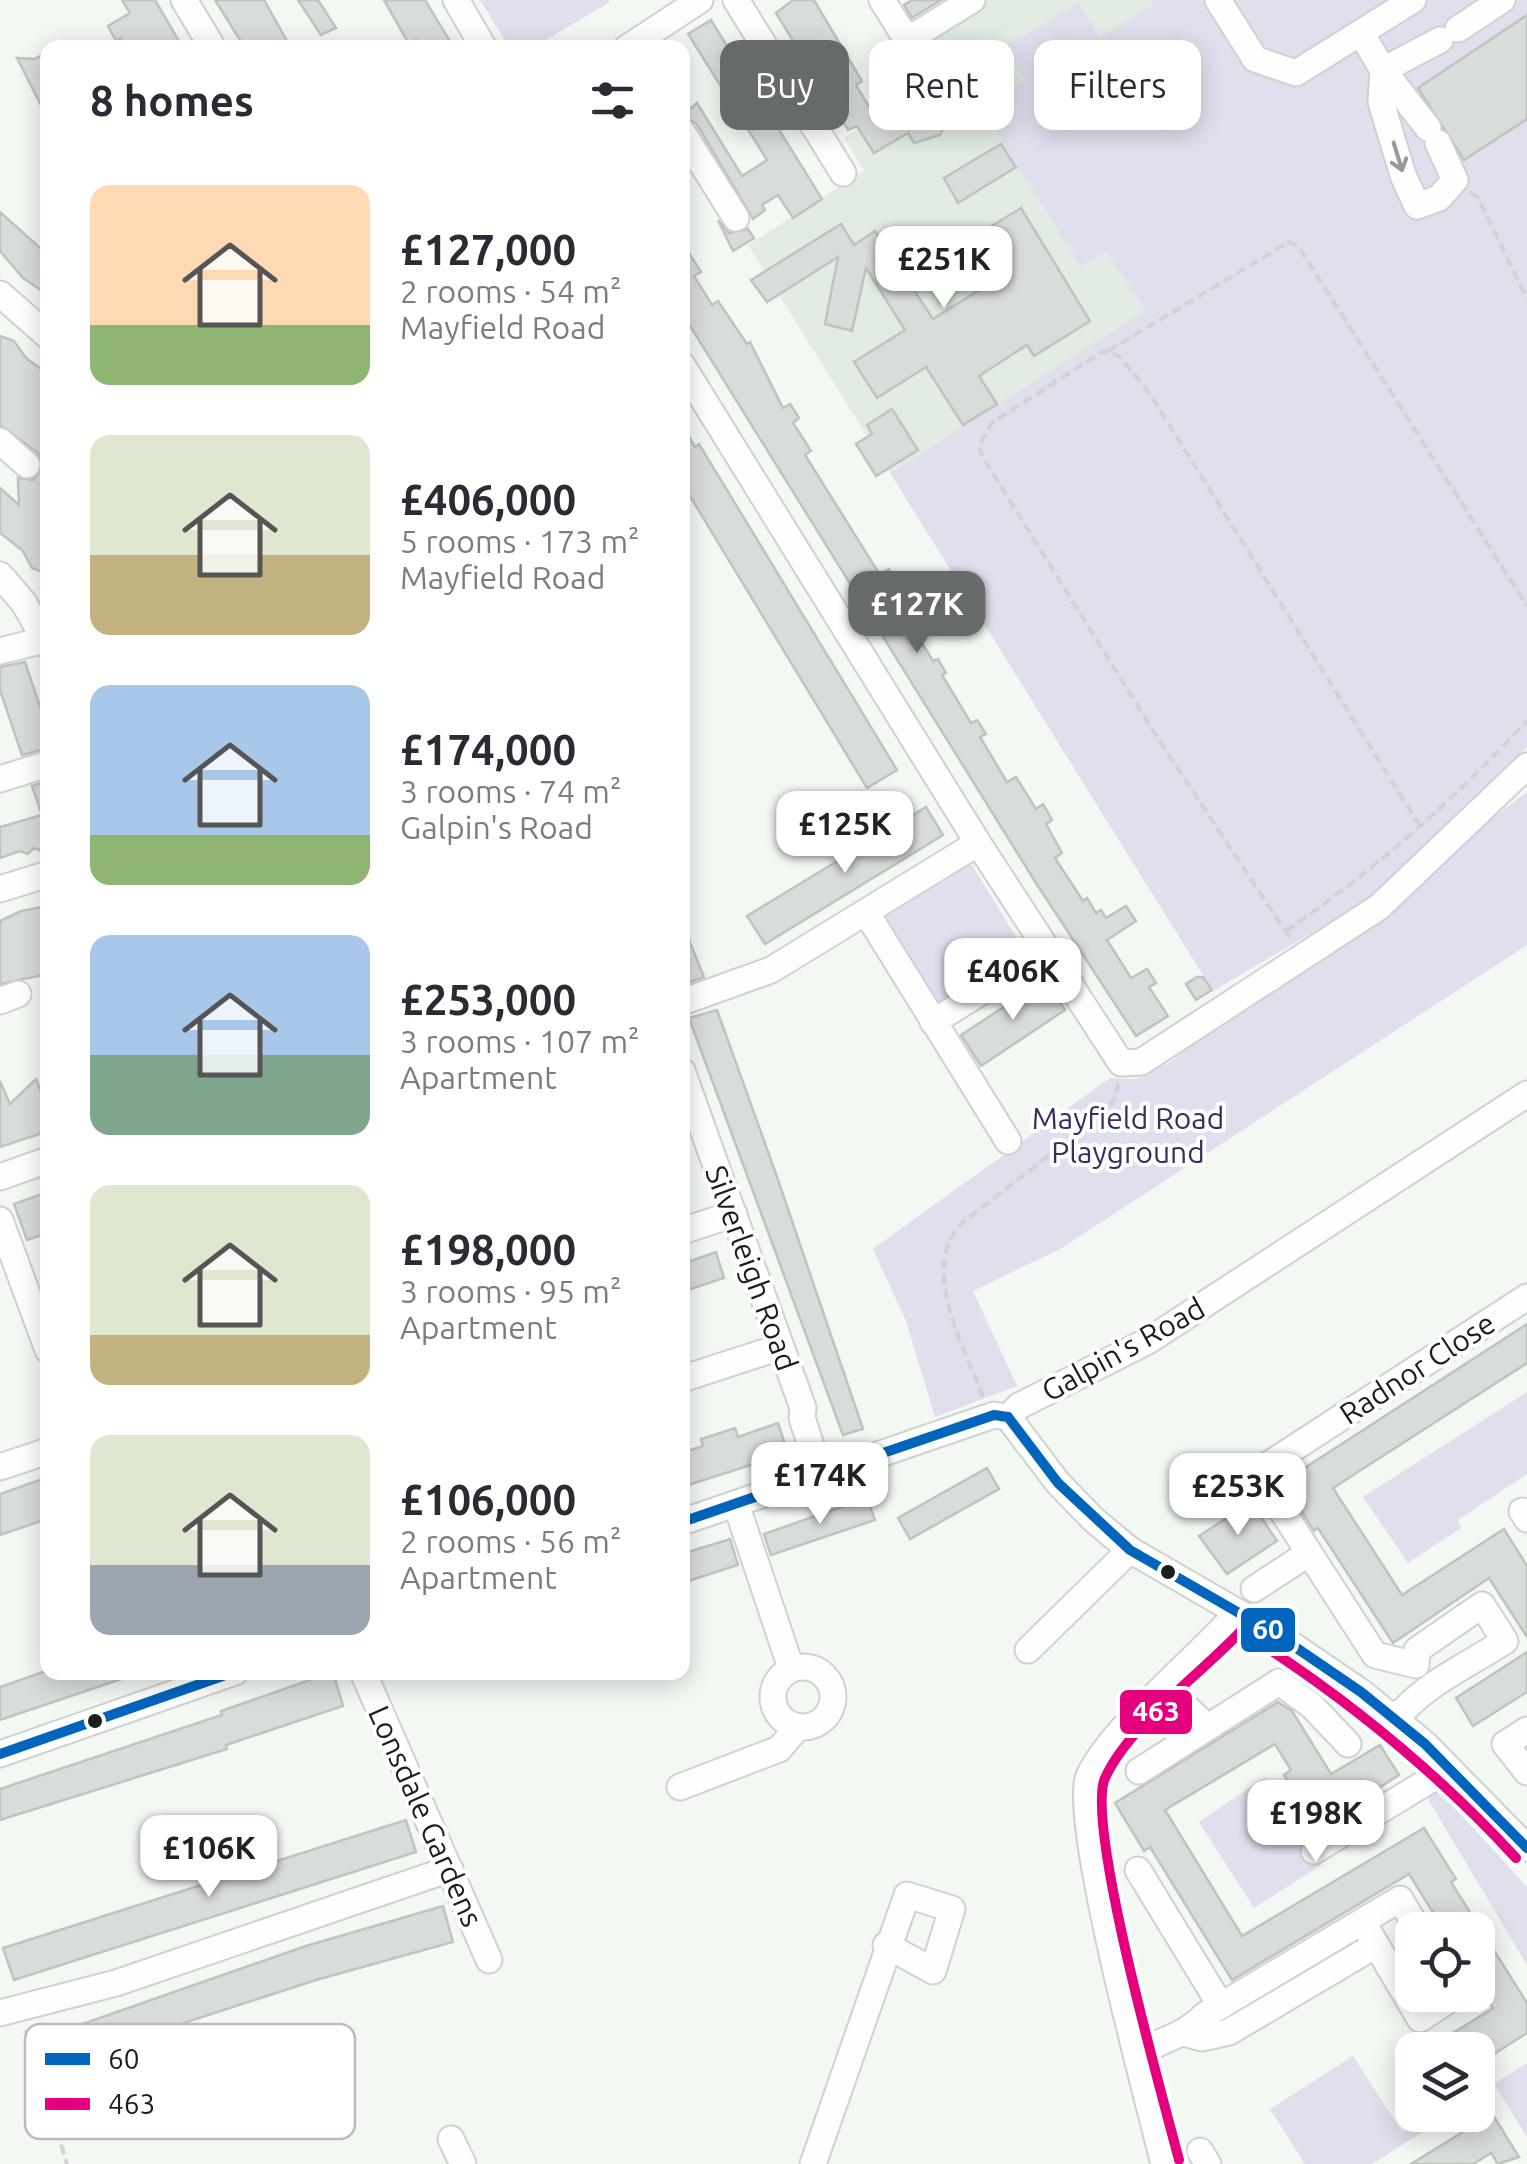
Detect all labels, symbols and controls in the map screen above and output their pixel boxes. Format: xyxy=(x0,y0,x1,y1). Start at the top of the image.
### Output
chip: Buy xyxy=(720,40,849,130)
chip: Rent xyxy=(869,40,1014,130)
chip: Filters xyxy=(1034,40,1201,130)
icon: filters xyxy=(585,73,640,128)
text: 8 homes xyxy=(90,77,254,124)
one-way arrow xyxy=(1390,140,1408,172)
icon: home xyxy=(170,225,290,345)
text: £127,000 xyxy=(400,226,576,273)
pin: £251K xyxy=(874,226,1014,311)
text: £251K xyxy=(897,240,991,276)
text: 2 rooms · 54 m² xyxy=(400,273,621,309)
text: Mayfield Road xyxy=(400,309,605,345)
icon: home xyxy=(170,475,290,595)
text: £406,000 xyxy=(400,476,576,523)
text: 5 rooms · 173 m² xyxy=(400,523,640,559)
text: Mayfield Road xyxy=(400,559,605,595)
pin: £127K xyxy=(847,571,987,656)
text: £127K xyxy=(870,585,964,621)
icon: home xyxy=(170,725,290,845)
text: £174,000 xyxy=(400,726,576,773)
text: 3 rooms · 74 m² xyxy=(400,773,621,809)
pin: £125K xyxy=(775,791,915,876)
text: £125K xyxy=(798,805,892,841)
text: Galpin's Road xyxy=(400,809,593,845)
pin: £406K xyxy=(943,938,1083,1023)
text: £406K xyxy=(966,952,1060,988)
icon: home xyxy=(170,975,290,1095)
text: £253,000 xyxy=(400,976,576,1023)
text: 3 rooms · 107 m² xyxy=(400,1023,640,1059)
text: Apartment xyxy=(400,1059,557,1095)
park label: Mayfield Road Playground xyxy=(1032,1101,1224,1169)
street label: Silverleigh Road xyxy=(699,1161,805,1375)
icon: home xyxy=(170,1225,290,1345)
text: £198,000 xyxy=(400,1226,576,1273)
text: 3 rooms · 95 m² xyxy=(400,1273,621,1309)
street label: Galpin's Road xyxy=(1036,1290,1210,1408)
street label: Radnor Close xyxy=(1333,1305,1501,1431)
text: Apartment xyxy=(400,1309,557,1345)
pin: £174K xyxy=(750,1442,890,1527)
pin: £253K xyxy=(1168,1453,1308,1538)
text: £174K xyxy=(773,1456,867,1492)
text: £253K xyxy=(1191,1467,1285,1503)
icon: home xyxy=(170,1475,290,1595)
text: £106,000 xyxy=(400,1476,576,1523)
text: 2 rooms · 56 m² xyxy=(400,1523,621,1559)
text: Apartment xyxy=(400,1559,557,1595)
unlabelled marker xyxy=(1158,1562,1178,1582)
line badge: 60 xyxy=(1239,1606,1297,1654)
text: 60 xyxy=(1252,1613,1284,1644)
line badge: 463 xyxy=(1118,1688,1194,1736)
text: 463 xyxy=(1132,1695,1180,1726)
street label: Lonsdale Gardens xyxy=(362,1700,490,1932)
unlabelled marker xyxy=(85,1711,105,1731)
pin: £198K xyxy=(1246,1780,1386,1865)
text: £198K xyxy=(1269,1794,1363,1830)
pin: £106K xyxy=(139,1815,279,1900)
text: £106K xyxy=(162,1829,256,1865)
map controls xyxy=(1395,1912,1495,2132)
button: locate xyxy=(1395,1912,1495,2012)
legend xyxy=(25,2024,355,2139)
button: layers xyxy=(1395,2032,1495,2132)
text: 60 xyxy=(108,2043,140,2074)
text: 463 xyxy=(108,2088,155,2119)

